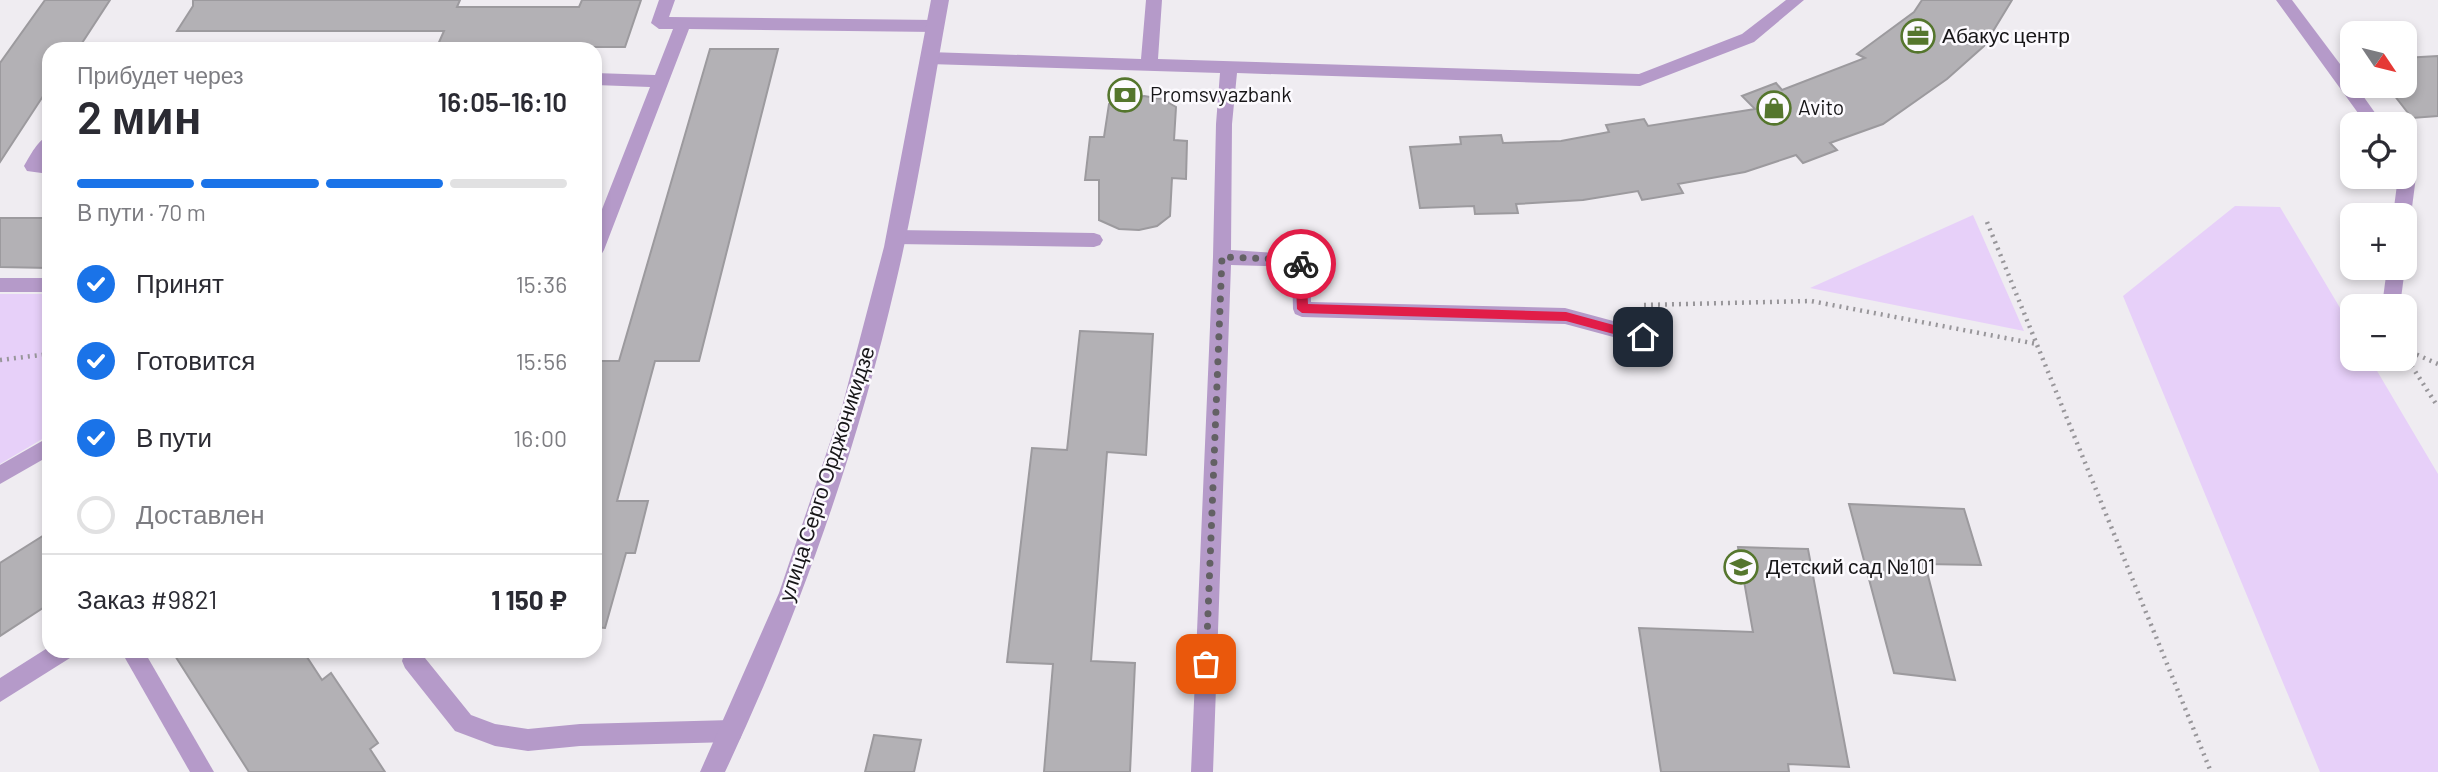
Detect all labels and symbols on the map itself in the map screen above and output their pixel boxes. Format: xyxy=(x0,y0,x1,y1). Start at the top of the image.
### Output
office icon: Абакус центр xyxy=(1899,17,1937,55)
north arrow xyxy=(2340,21,2417,98)
place label: Абакус центр xyxy=(1942,22,2070,47)
bank icon: Promsvyazbank xyxy=(1106,76,1144,114)
place label: Promsvyazbank xyxy=(1150,81,1292,106)
shop icon: Avito xyxy=(1755,89,1793,127)
place label: Avito xyxy=(1798,94,1844,119)
courier xyxy=(1266,229,1336,299)
pin xyxy=(1613,307,1673,367)
street label: улица Серго Орджоникидзе xyxy=(772,343,879,604)
school or university icon: Детский сад №101 xyxy=(1722,548,1760,586)
place label: Детский сад №101 xyxy=(1766,553,1935,578)
pin xyxy=(1176,634,1236,694)

